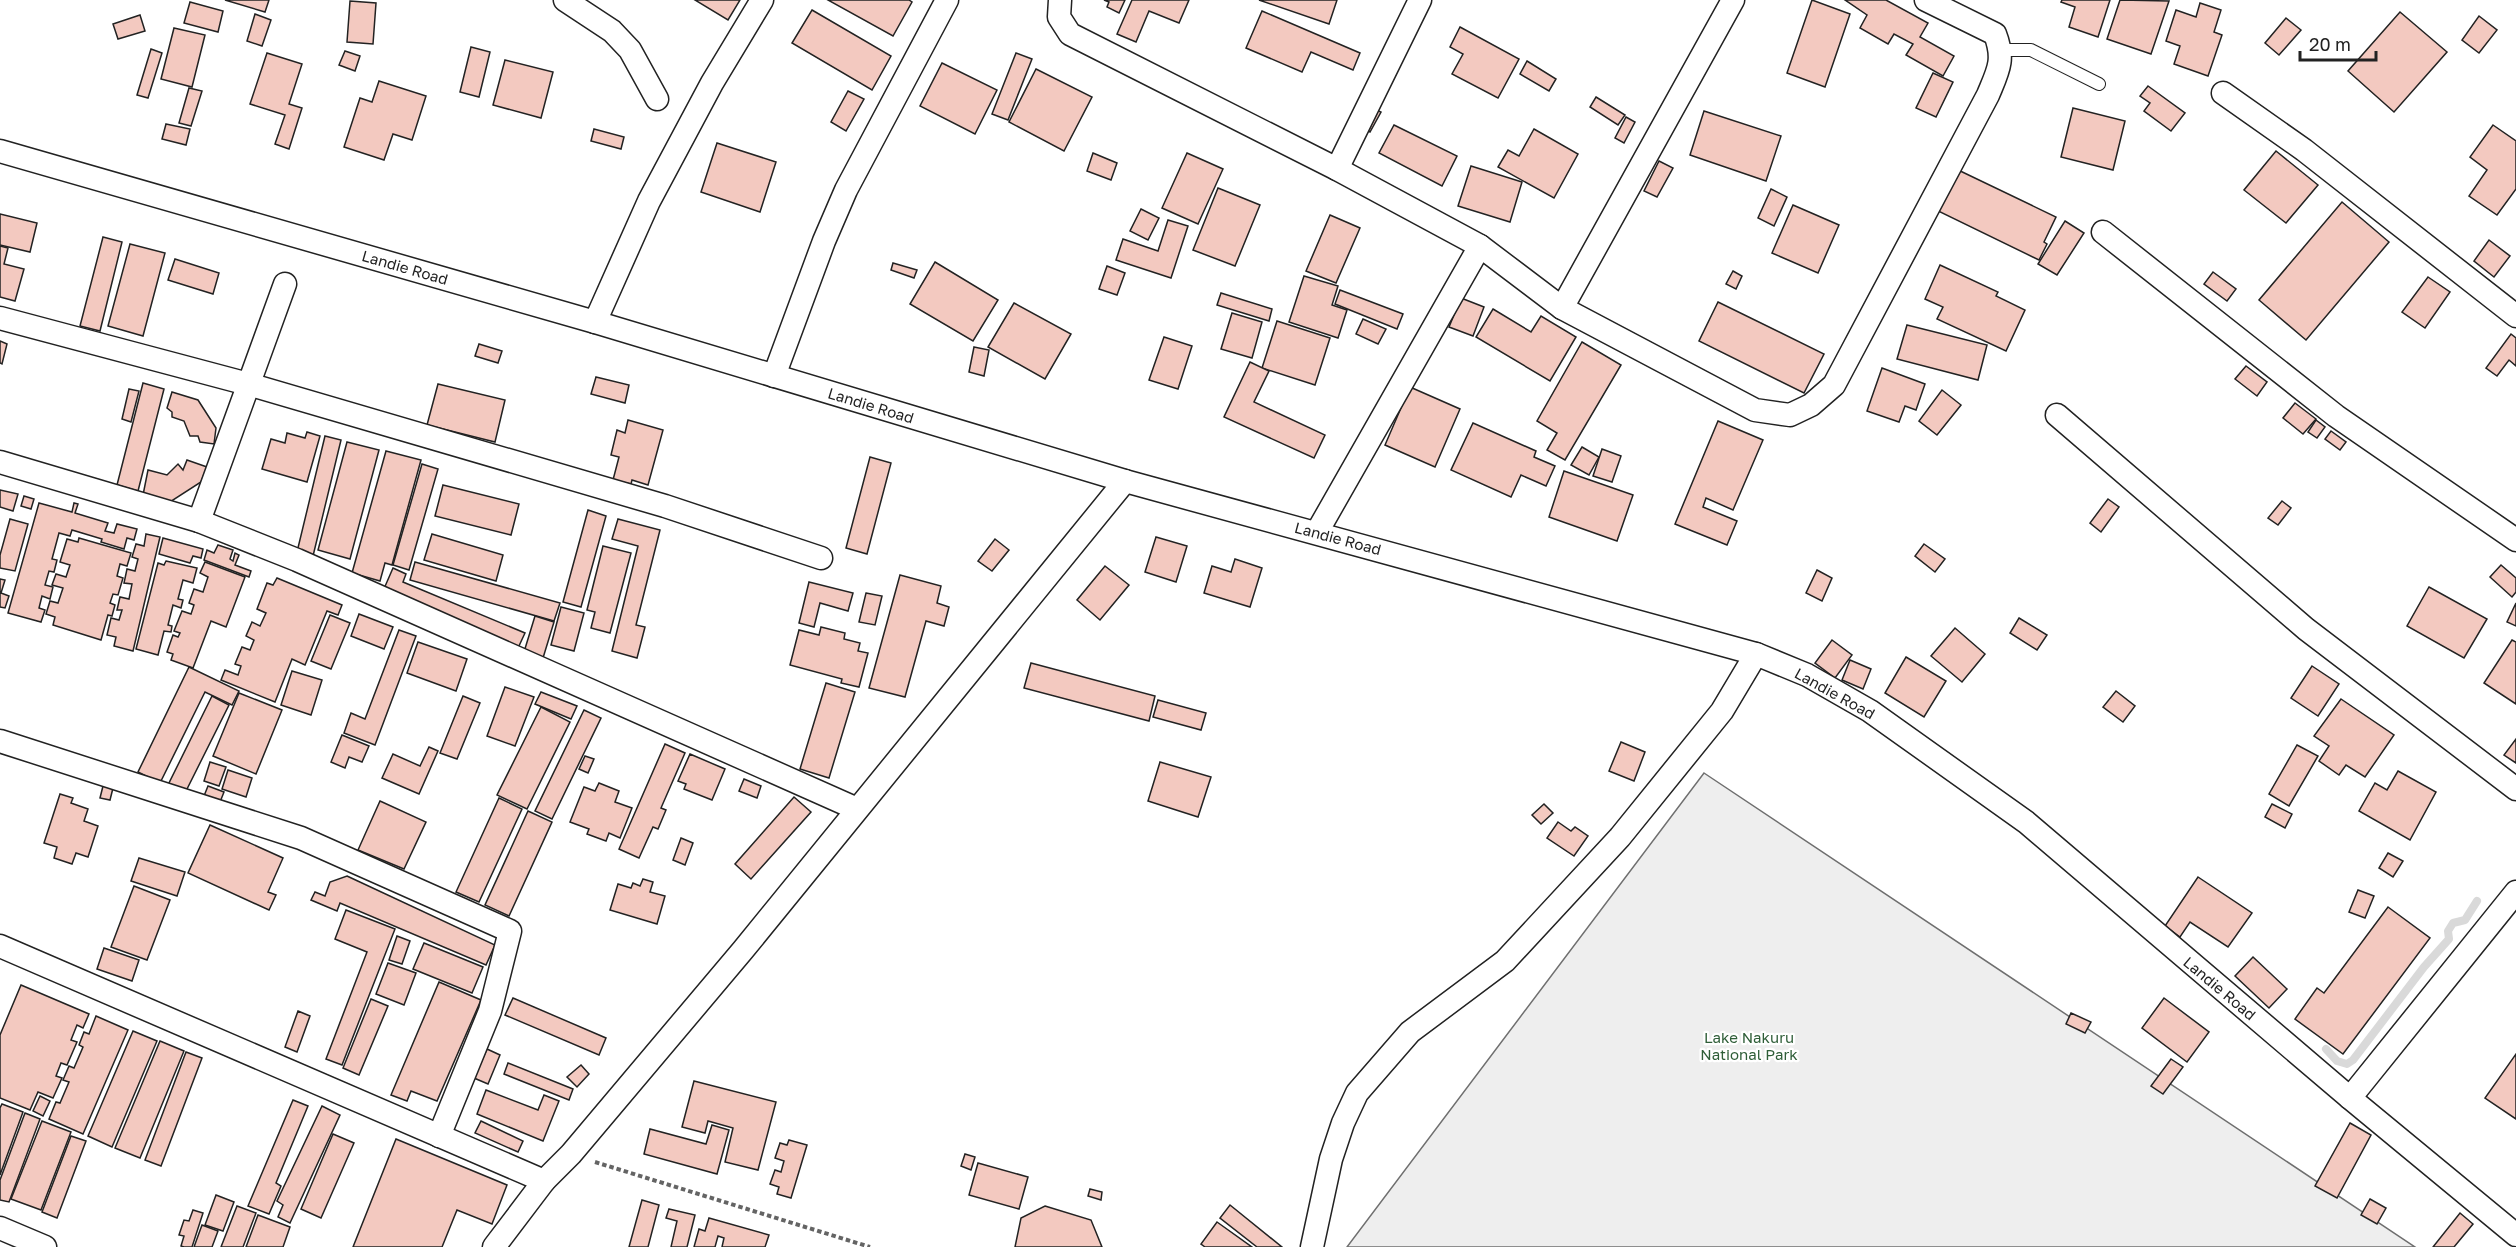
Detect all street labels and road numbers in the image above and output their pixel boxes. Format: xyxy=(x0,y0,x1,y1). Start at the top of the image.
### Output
street label: Landie Road xyxy=(360,246,450,288)
street label: Landie Road xyxy=(826,383,916,427)
street label: Landie Road xyxy=(1293,518,1383,558)
street label: Landie Road xyxy=(1792,664,1878,722)
street label: Landie Road xyxy=(2180,953,2260,1023)

